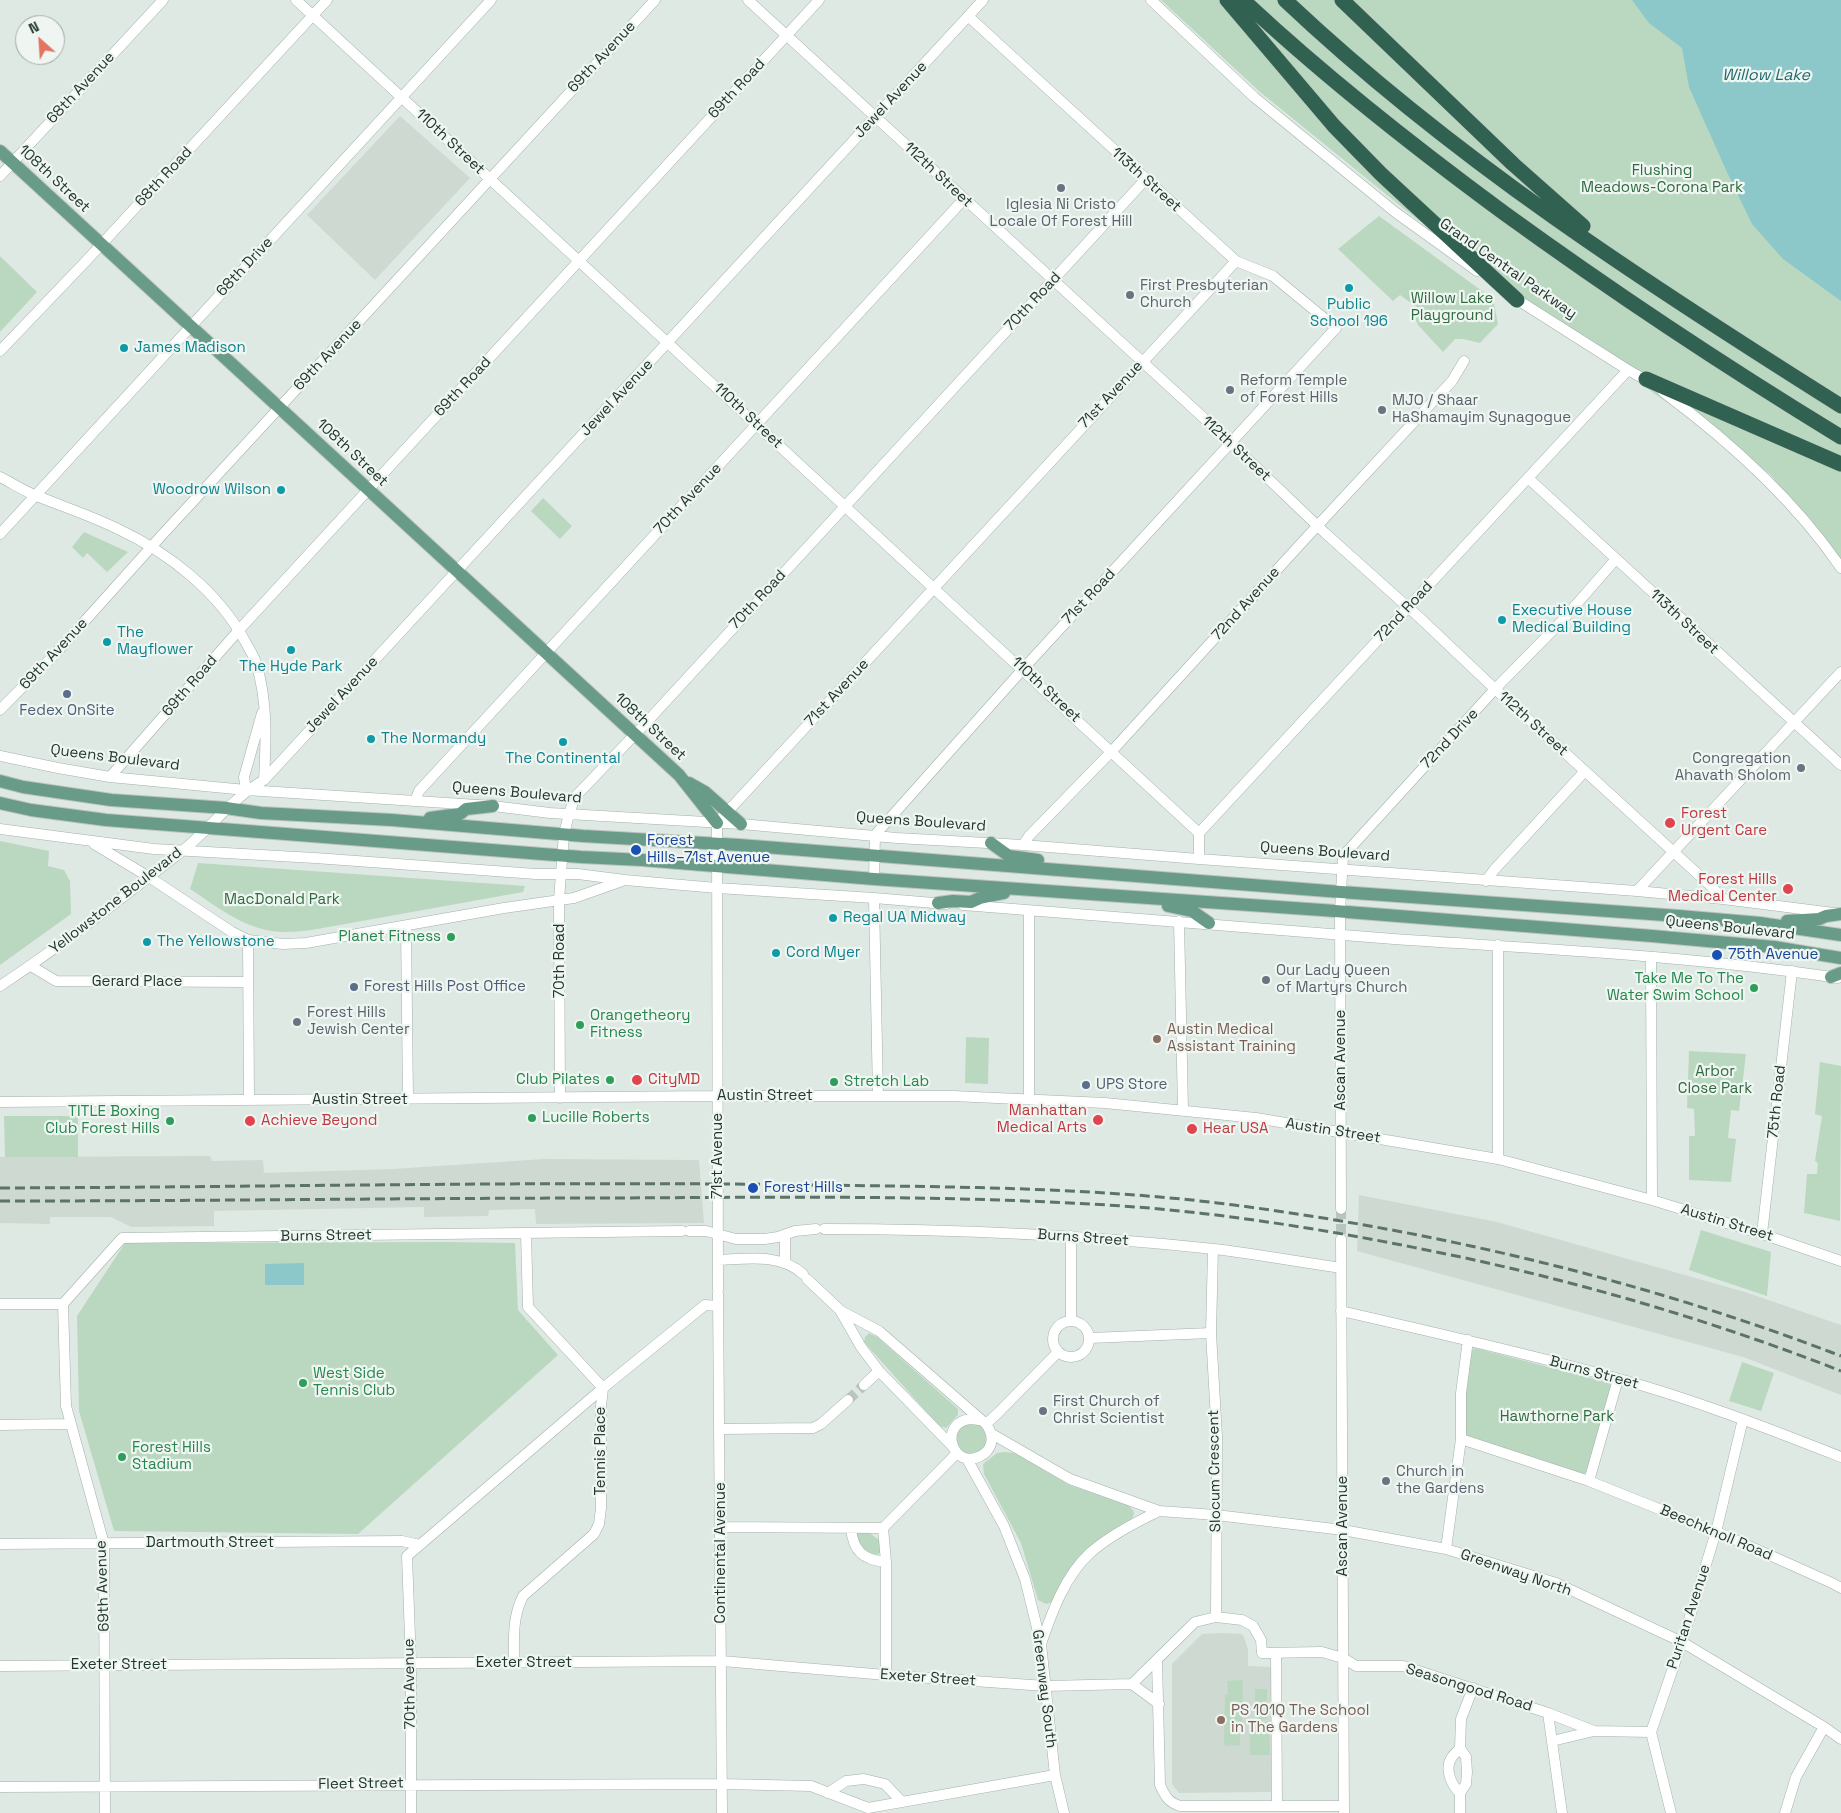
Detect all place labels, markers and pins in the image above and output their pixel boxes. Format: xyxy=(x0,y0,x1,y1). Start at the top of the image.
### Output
marker: Iglesia Ni Cristo Locale Of Forest Hill xyxy=(1055,182,1067,194)
place label: Iglesia Ni Cristo Locale Of Forest Hill xyxy=(990,196,1132,231)
place label: First Presbyterian Church xyxy=(1140,277,1268,312)
marker: Public School 196 xyxy=(1343,282,1355,294)
marker: First Presbyterian Church xyxy=(1124,289,1136,301)
place label: Public School 196 xyxy=(1310,296,1388,331)
place label: James Madison xyxy=(134,339,246,357)
marker: James Madison xyxy=(118,342,130,354)
place label: Reform Temple of Forest Hills xyxy=(1240,372,1347,407)
marker: Reform Temple of Forest Hills xyxy=(1224,384,1236,396)
place label: MJO / Shaar HaShamayim Synagogue xyxy=(1392,392,1571,427)
marker: MJO / Shaar HaShamayim Synagogue xyxy=(1376,404,1388,416)
place label: Woodrow Wilson xyxy=(153,481,271,499)
marker: Woodrow Wilson xyxy=(275,484,287,496)
place label: Executive House Medical Building xyxy=(1512,602,1632,637)
marker: Executive House Medical Building xyxy=(1496,614,1508,626)
place label: The Mayflower xyxy=(117,624,193,659)
marker: The Mayflower xyxy=(101,636,113,648)
marker: The Hyde Park xyxy=(285,644,297,656)
place label: The Hyde Park xyxy=(239,658,343,676)
marker: Fedex OnSite xyxy=(61,688,73,700)
place label: Fedex OnSite xyxy=(19,702,115,720)
place label: The Normandy xyxy=(381,730,486,748)
marker: The Normandy xyxy=(365,733,377,745)
marker: The Continental xyxy=(557,736,569,748)
place label: The Continental xyxy=(505,750,621,768)
place label: Congregation Ahavath Sholom xyxy=(1675,750,1791,785)
marker: Congregation Ahavath Sholom xyxy=(1795,762,1807,774)
place label: Forest Urgent Care xyxy=(1681,805,1767,840)
marker: Forest Urgent Care xyxy=(1663,816,1677,830)
place label: Forest Hills–71st Avenue xyxy=(647,832,770,867)
marker: Forest Hills–71st Avenue xyxy=(629,843,643,857)
place label: Forest Hills Medical Center xyxy=(1668,871,1777,906)
marker: Forest Hills Medical Center xyxy=(1781,882,1795,896)
place label: Regal UA Midway xyxy=(843,909,966,927)
marker: Regal UA Midway xyxy=(827,912,839,924)
place label: Planet Fitness xyxy=(339,928,441,946)
marker: Planet Fitness xyxy=(445,931,457,943)
place label: The Yellowstone xyxy=(157,933,275,951)
marker: The Yellowstone xyxy=(141,936,153,948)
place label: Cord Myer xyxy=(786,944,860,962)
place label: 75th Avenue xyxy=(1728,946,1818,964)
marker: Cord Myer xyxy=(770,947,782,959)
marker: 75th Avenue xyxy=(1710,948,1724,962)
place label: Our Lady Queen of Martyrs Church xyxy=(1276,962,1407,997)
place label: Take Me To The Water Swim School xyxy=(1607,970,1744,1005)
marker: Our Lady Queen of Martyrs Church xyxy=(1260,974,1272,986)
place label: Forest Hills Post Office xyxy=(364,978,526,996)
marker: Forest Hills Post Office xyxy=(348,981,360,993)
marker: Take Me To The Water Swim School xyxy=(1748,982,1760,994)
place label: Forest Hills Jewish Center xyxy=(307,1004,410,1039)
place label: Orangetheory Fitness xyxy=(590,1007,691,1042)
marker: Forest Hills Jewish Center xyxy=(291,1016,303,1028)
marker: Orangetheory Fitness xyxy=(574,1019,586,1031)
place label: Austin Medical Assistant Training xyxy=(1167,1021,1296,1056)
marker: Austin Medical Assistant Training xyxy=(1151,1033,1163,1045)
place label: Club Pilates xyxy=(516,1071,600,1089)
place label: CityMD xyxy=(648,1071,700,1089)
marker: CityMD xyxy=(630,1073,644,1087)
place label: Stretch Lab xyxy=(844,1073,929,1091)
marker: Club Pilates xyxy=(604,1074,616,1086)
marker: Stretch Lab xyxy=(828,1076,840,1088)
place label: UPS Store xyxy=(1096,1076,1167,1094)
marker: UPS Store xyxy=(1080,1079,1092,1091)
place label: Manhattan Medical Arts xyxy=(997,1102,1087,1137)
place label: TITLE Boxing Club Forest Hills xyxy=(45,1103,160,1138)
place label: Lucille Roberts xyxy=(542,1109,650,1127)
place label: Achieve Beyond xyxy=(261,1112,377,1130)
marker: Lucille Roberts xyxy=(526,1112,538,1124)
marker: Manhattan Medical Arts xyxy=(1091,1113,1105,1127)
marker: Achieve Beyond xyxy=(243,1114,257,1128)
marker: TITLE Boxing Club Forest Hills xyxy=(164,1115,176,1127)
place label: Hear USA xyxy=(1203,1120,1268,1138)
marker: Hear USA xyxy=(1185,1122,1199,1136)
place label: Forest Hills xyxy=(764,1179,843,1197)
marker: Forest Hills xyxy=(746,1181,760,1195)
place label: West Side Tennis Club xyxy=(313,1365,395,1400)
marker: West Side Tennis Club xyxy=(297,1377,309,1389)
place label: First Church of Christ Scientist xyxy=(1053,1393,1165,1428)
marker: First Church of Christ Scientist xyxy=(1037,1405,1049,1417)
place label: Forest Hills Stadium xyxy=(132,1439,211,1474)
marker: Forest Hills Stadium xyxy=(116,1451,128,1463)
place label: Church in the Gardens xyxy=(1396,1463,1484,1498)
marker: Church in the Gardens xyxy=(1380,1475,1392,1487)
place label: PS 101Q The School in The Gardens xyxy=(1231,1702,1369,1737)
marker: PS 101Q The School in The Gardens xyxy=(1215,1714,1227,1726)

